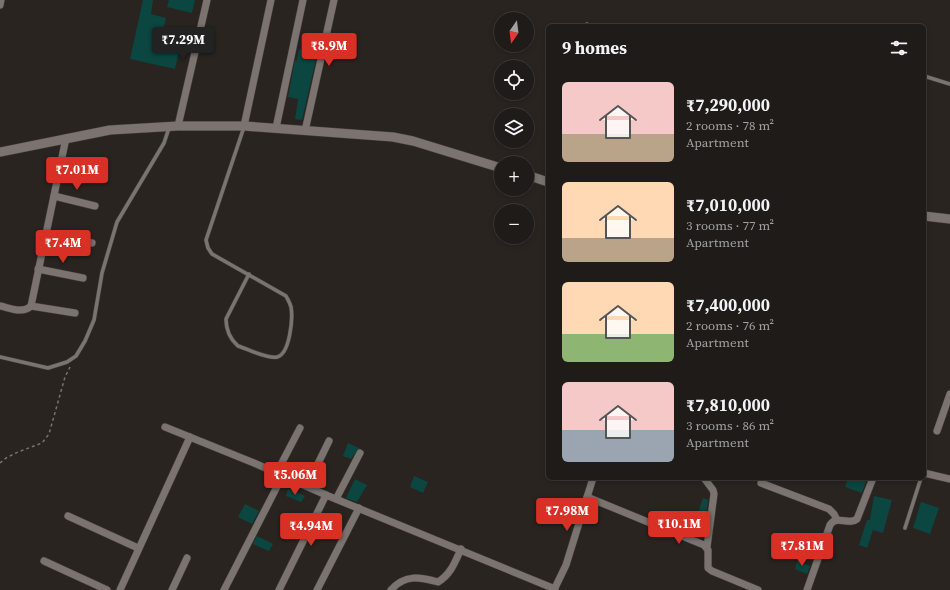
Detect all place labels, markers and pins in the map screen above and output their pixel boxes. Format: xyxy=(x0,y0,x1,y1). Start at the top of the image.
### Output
pin: ₹7.29M xyxy=(150,27,216,61)
pin: ₹8.9M xyxy=(301,33,357,67)
pin: ₹7.01M xyxy=(44,157,110,191)
pin: ₹7.4M xyxy=(35,230,91,264)
pin: ₹5.06M xyxy=(262,462,328,496)
pin: ₹7.98M xyxy=(534,498,600,532)
pin: ₹10.1M xyxy=(646,511,712,545)
pin: ₹4.94M xyxy=(278,513,344,547)
pin: ₹7.81M xyxy=(769,533,835,567)

